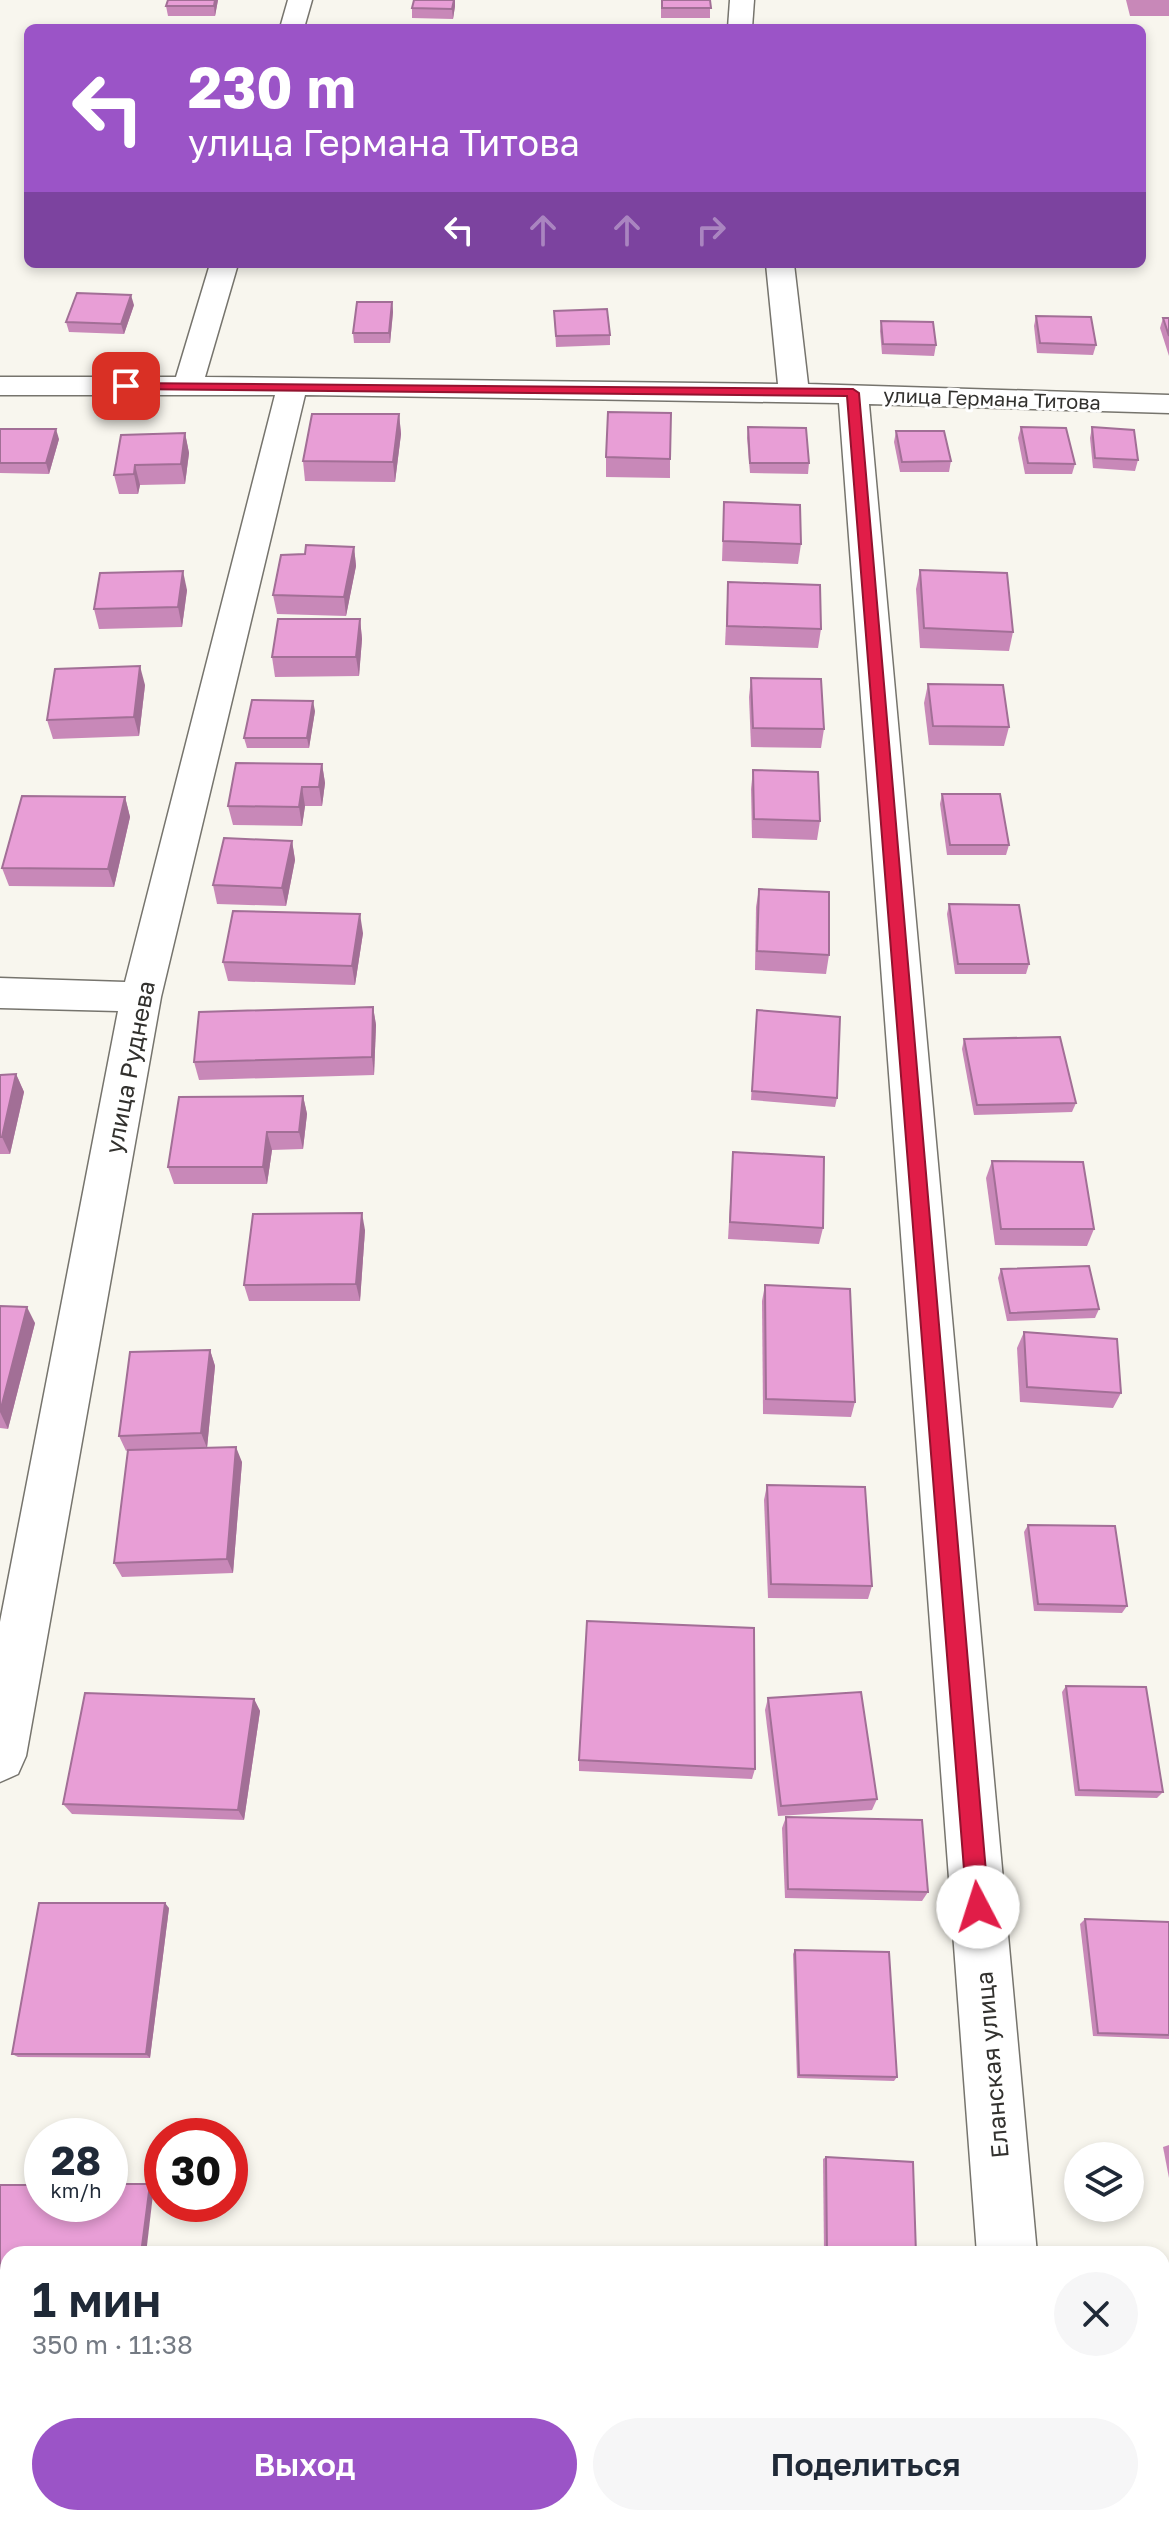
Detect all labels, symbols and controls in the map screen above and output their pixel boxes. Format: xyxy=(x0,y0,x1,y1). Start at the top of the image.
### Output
text: 230 m xyxy=(188,53,356,120)
icon: left xyxy=(56,56,160,160)
text: улица Германа Титова xyxy=(188,121,580,164)
icon: left xyxy=(437,208,481,252)
icon: ahead xyxy=(521,208,565,252)
icon: ahead xyxy=(605,208,649,252)
icon: right xyxy=(689,208,733,252)
pin xyxy=(92,352,160,420)
icon: arrive xyxy=(104,364,148,408)
street label: улица Германа Титова xyxy=(883,382,1101,414)
street label: улица Руднева xyxy=(98,978,160,1156)
position arrow xyxy=(936,1865,1020,1949)
street label: Еланская улица xyxy=(968,1970,1014,2160)
speed limit sign: 30 xyxy=(144,2118,248,2222)
text: 28 xyxy=(51,2136,101,2184)
map controls xyxy=(1064,2142,1144,2222)
button: layers xyxy=(1064,2142,1144,2222)
text: km/h xyxy=(51,2178,101,2202)
text: 1 мин xyxy=(32,2270,161,2328)
button: close xyxy=(1054,2272,1138,2356)
text: 350 m · 11:38 xyxy=(32,2329,193,2360)
button: Выход xyxy=(32,2418,577,2510)
button: Поделиться xyxy=(593,2418,1138,2510)

